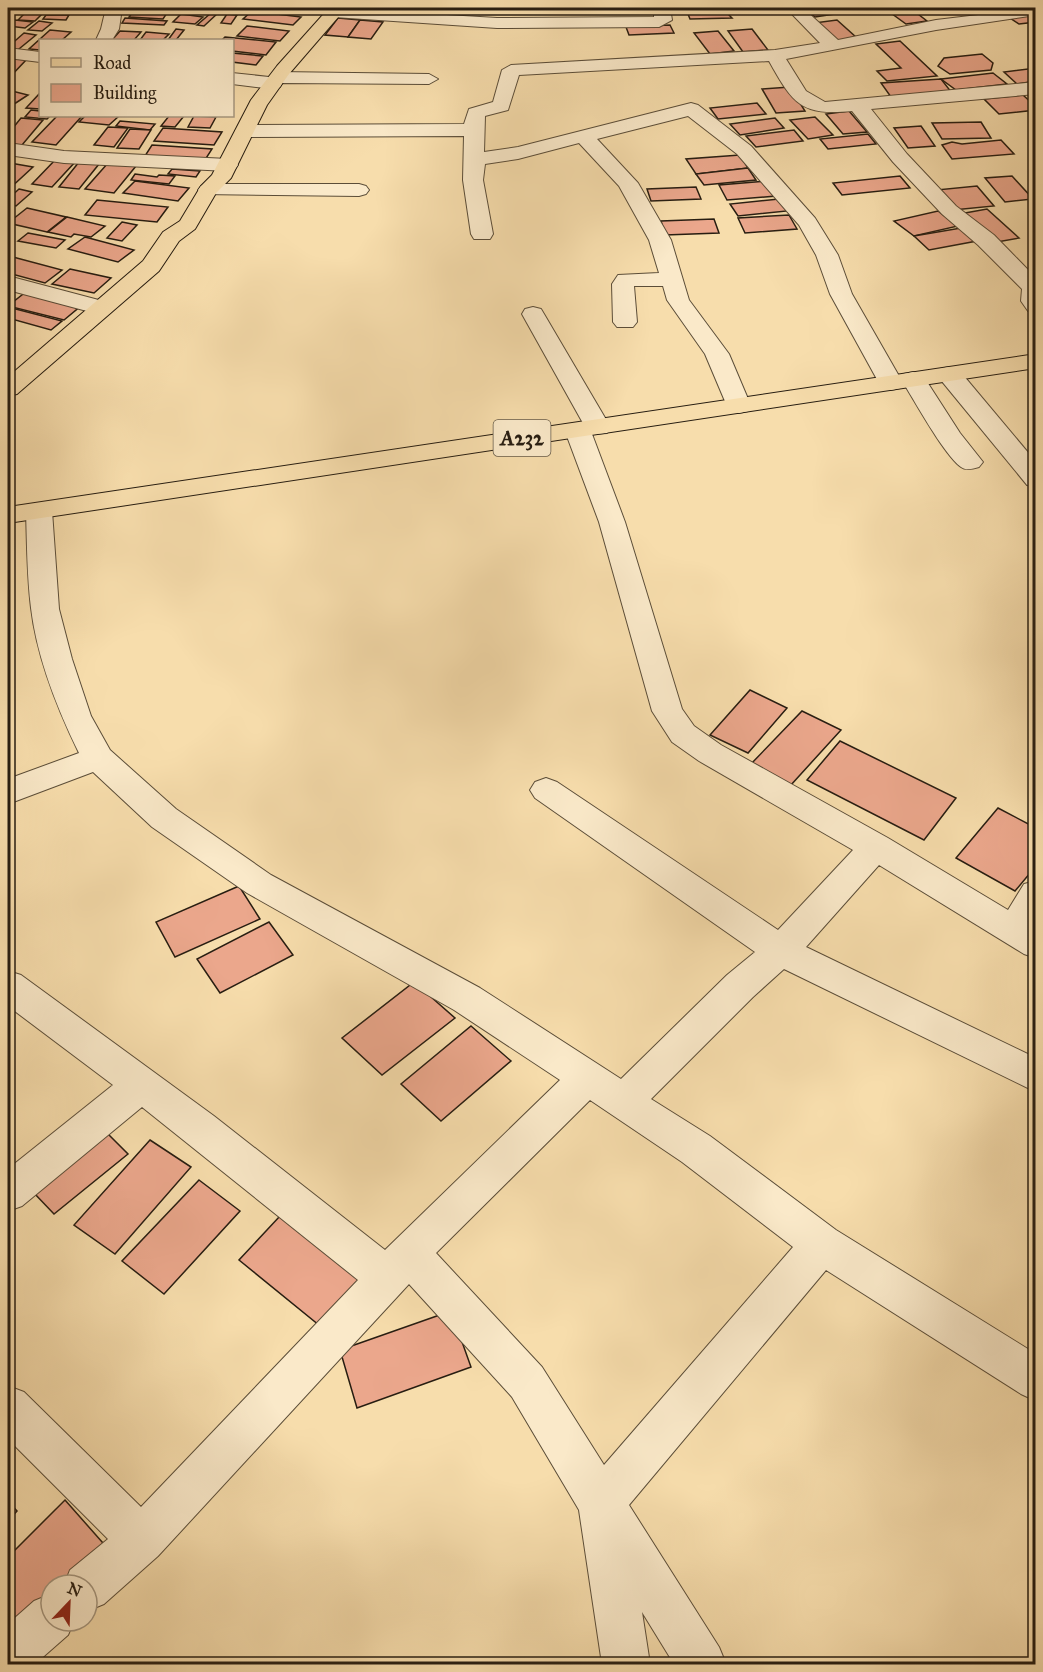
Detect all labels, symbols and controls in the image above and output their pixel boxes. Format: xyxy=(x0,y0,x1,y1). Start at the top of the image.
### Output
legend xyxy=(39,39,234,117)
text: Road xyxy=(93,52,131,74)
text: Building xyxy=(93,82,157,105)
road number: A232 xyxy=(494,420,550,456)
north arrow xyxy=(39,1573,99,1633)
text: N xyxy=(65,1578,85,1601)

